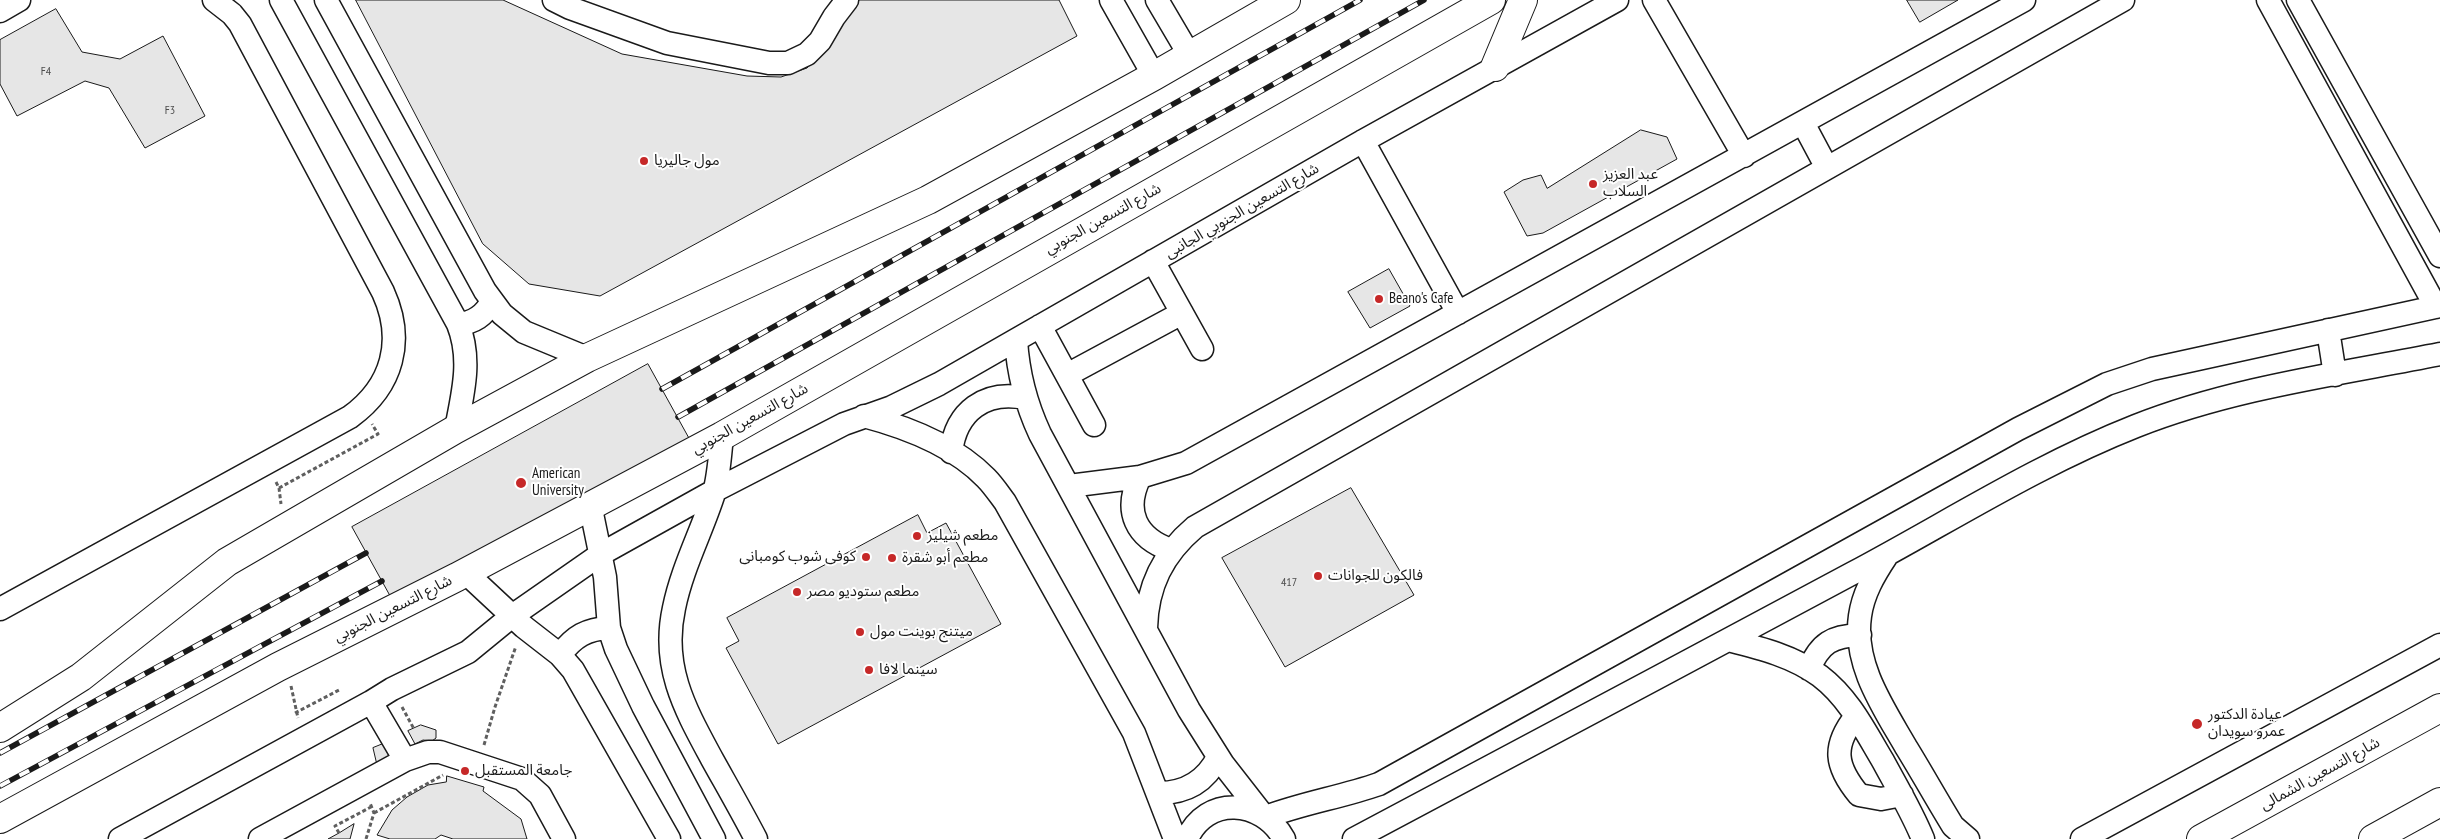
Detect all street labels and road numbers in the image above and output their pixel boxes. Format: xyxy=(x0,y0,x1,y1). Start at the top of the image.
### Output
street label: شارع التسعين الجنوبي الجانبى xyxy=(1162,159,1322,263)
street label: شارع التسعين الجنوبي xyxy=(1042,180,1164,258)
street label: شارع التسعين الجنوبي xyxy=(689,380,811,458)
street label: شارع التسعين الجنوبي xyxy=(331,571,455,647)
street label: شارع التسعين الشمالى xyxy=(2257,734,2383,814)

